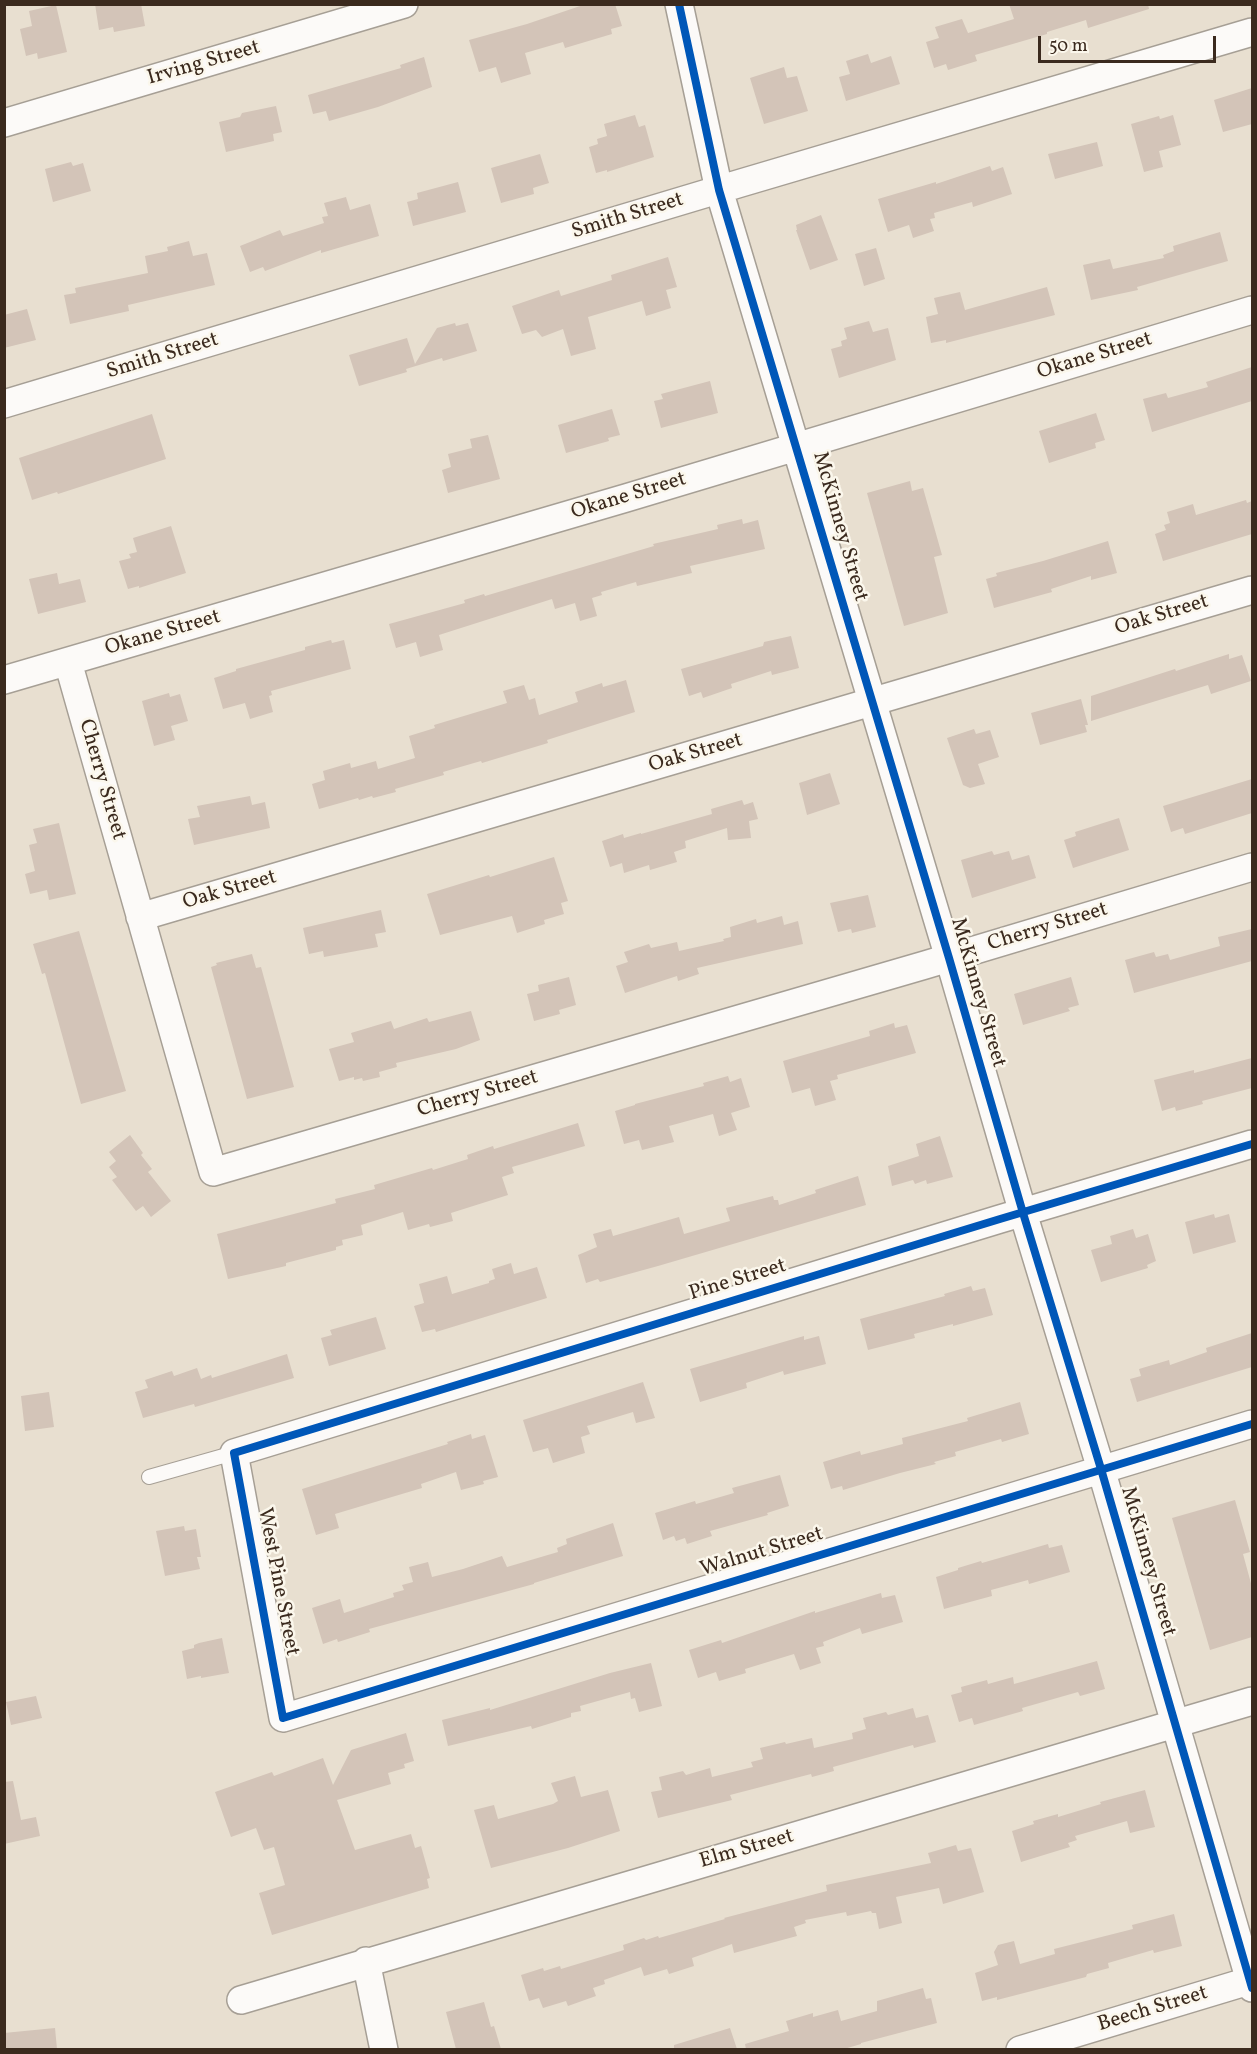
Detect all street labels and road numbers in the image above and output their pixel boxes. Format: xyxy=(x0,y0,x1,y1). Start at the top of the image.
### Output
street label: Irving Street xyxy=(145,36,263,92)
street label: Smith Street xyxy=(569,188,687,246)
street label: Smith Street xyxy=(104,328,222,386)
street label: Okane Street xyxy=(1034,328,1156,386)
street label: McKinney Street xyxy=(806,449,872,605)
street label: Okane Street xyxy=(568,468,690,526)
street label: Oak Street xyxy=(1112,590,1212,642)
street label: Okane Street xyxy=(102,605,224,663)
street label: Cherry Street xyxy=(72,717,130,843)
street label: Oak Street xyxy=(646,729,746,779)
street label: Oak Street xyxy=(180,866,280,916)
street label: Cherry Street xyxy=(985,898,1111,958)
street label: McKinney Street xyxy=(944,915,1010,1071)
street label: Cherry Street xyxy=(415,1066,541,1124)
street label: Pine Street xyxy=(686,1254,790,1308)
street label: McKinney Street xyxy=(1114,1484,1180,1640)
street label: West Pine Street xyxy=(250,1506,304,1658)
street label: Walnut Street xyxy=(697,1522,827,1584)
street label: Elm Street xyxy=(697,1825,797,1875)
street label: Beech Street xyxy=(1095,1981,1211,2039)

